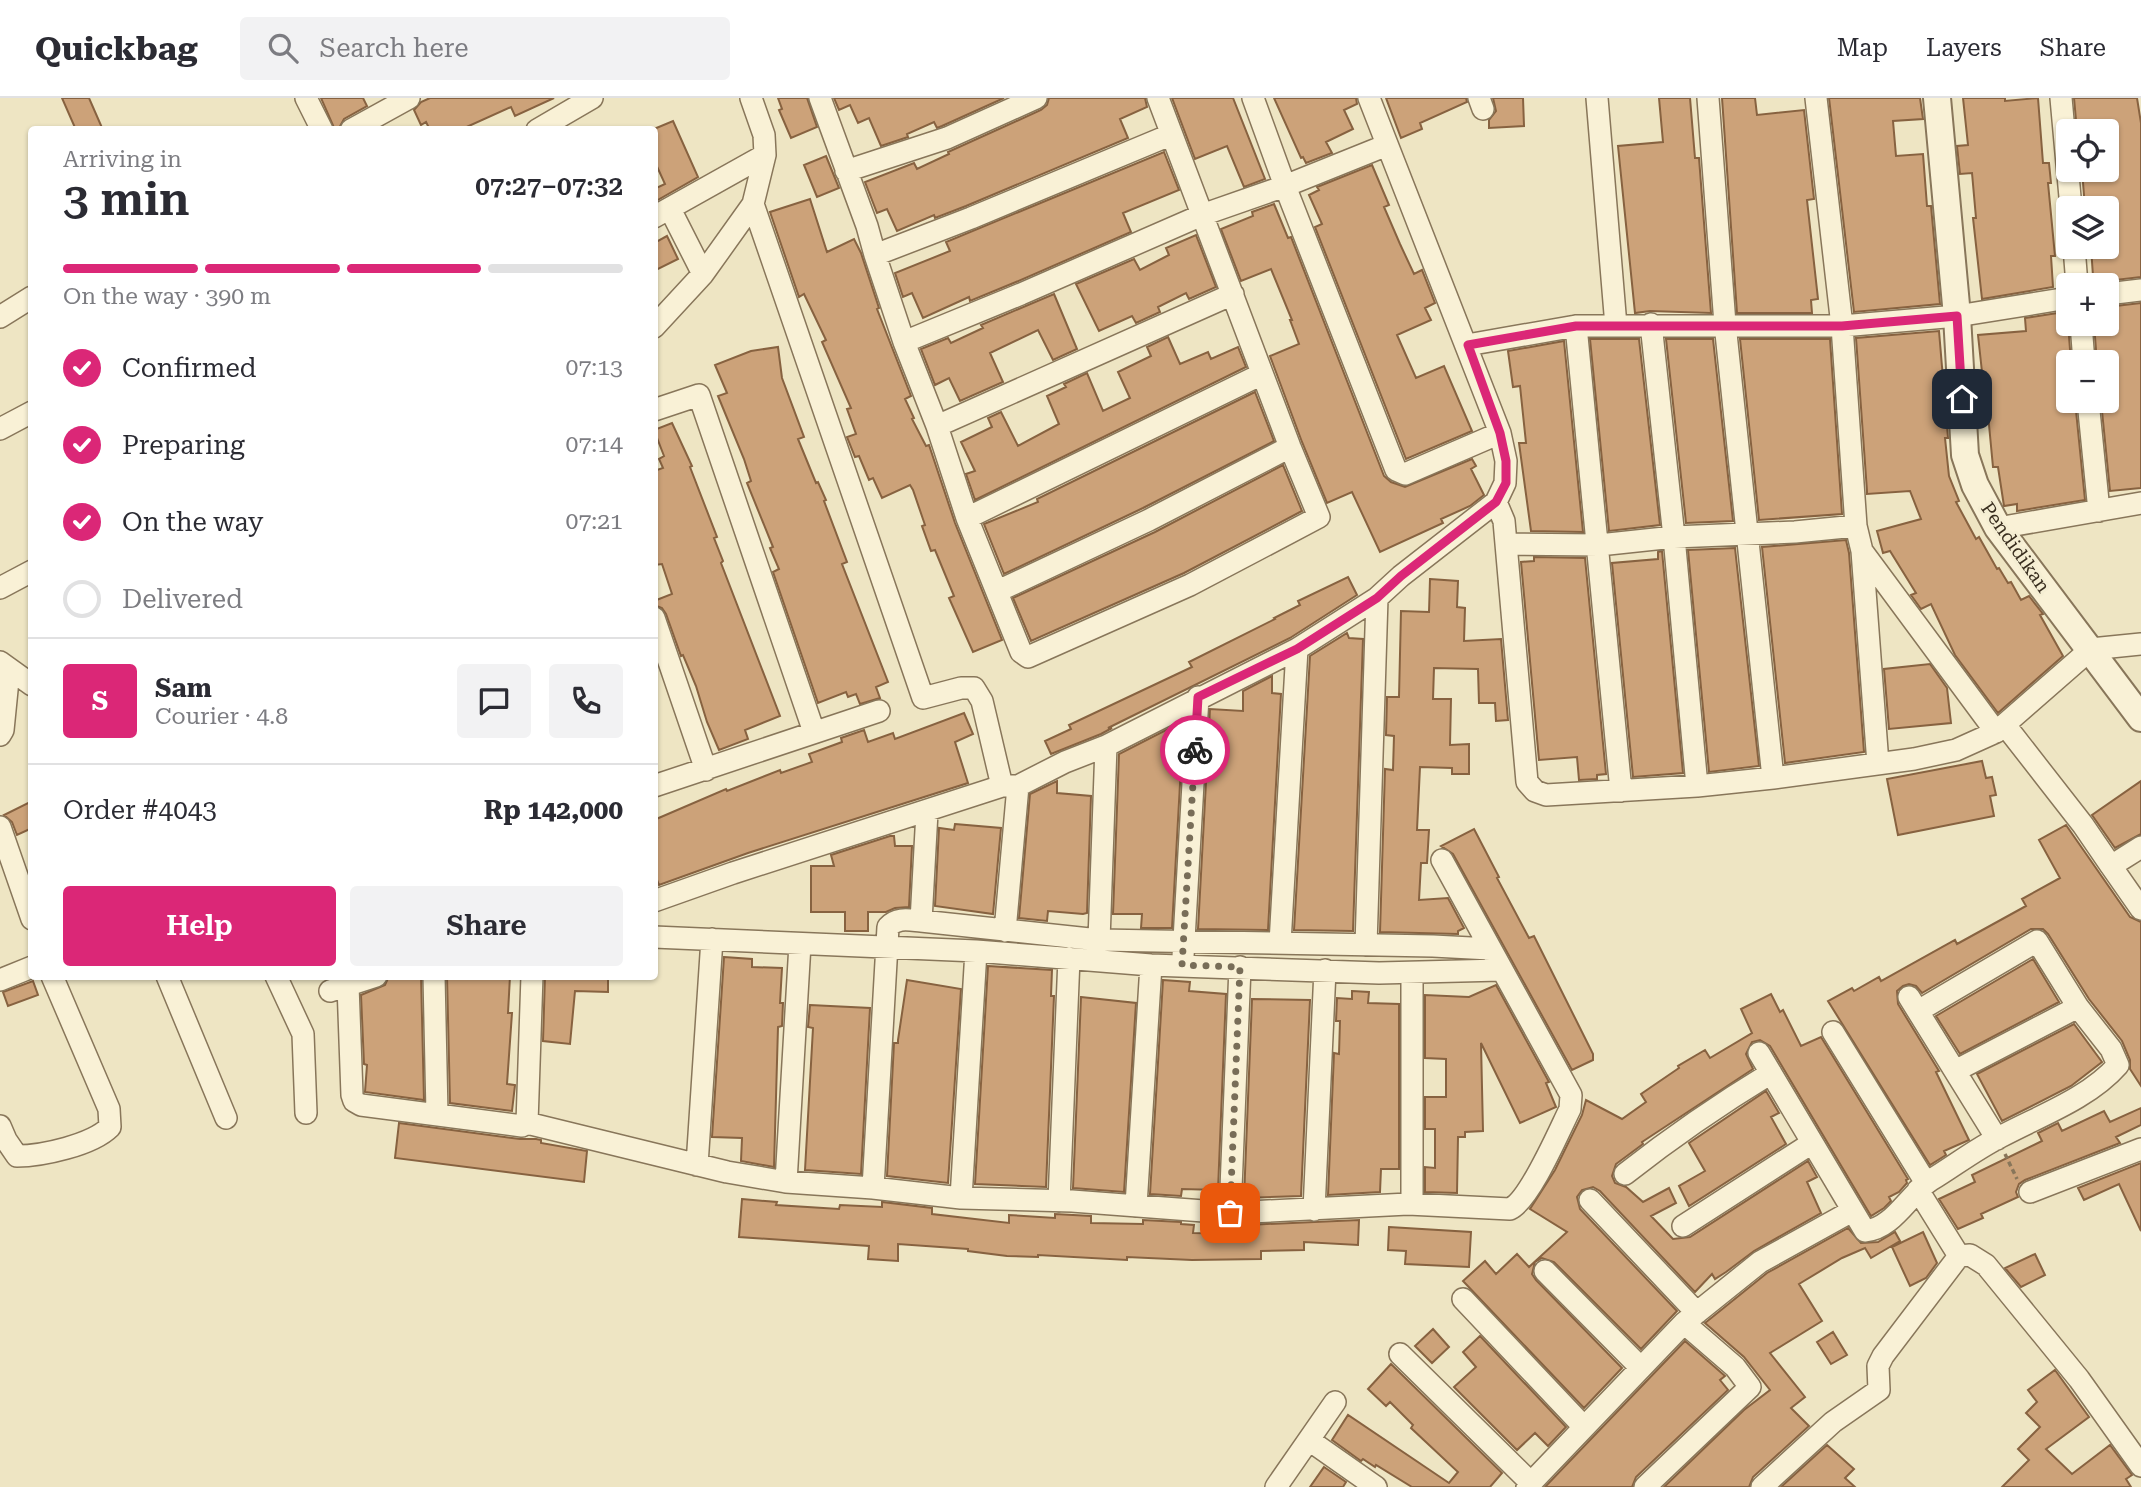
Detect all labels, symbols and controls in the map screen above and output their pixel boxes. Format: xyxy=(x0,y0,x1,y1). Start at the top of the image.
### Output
search box xyxy=(240,17,730,80)
text: Quickbag xyxy=(35,29,198,68)
icon: search xyxy=(264,29,302,67)
text: Search here xyxy=(320,33,469,63)
text: Map xyxy=(1837,34,1888,62)
text: Layers xyxy=(1926,34,2002,62)
text: Share xyxy=(2040,34,2106,62)
map controls xyxy=(2056,119,2119,413)
button: locate xyxy=(2056,119,2119,182)
text: Arriving in xyxy=(63,146,182,173)
text: 07:27–07:32 xyxy=(475,171,623,201)
text: 3 min xyxy=(63,172,190,226)
button: layers xyxy=(2056,196,2119,259)
button: + xyxy=(2056,273,2119,336)
text: On the way · 390 m xyxy=(63,283,271,310)
icon: check xyxy=(63,349,101,387)
button: − xyxy=(2056,350,2119,413)
text: Confirmed xyxy=(122,353,257,383)
text: 07:13 xyxy=(566,354,623,381)
pin xyxy=(1932,369,1992,429)
icon: home xyxy=(1943,380,1981,418)
icon: check xyxy=(63,426,101,464)
text: Preparing xyxy=(122,430,245,460)
text: 07:14 xyxy=(566,431,623,458)
street label: Pendidikan xyxy=(1976,498,2055,597)
icon: check xyxy=(63,503,101,541)
text: On the way xyxy=(122,507,263,537)
text: 07:21 xyxy=(566,508,623,535)
text: Delivered xyxy=(122,584,243,614)
button: chat xyxy=(457,664,531,738)
button: phone xyxy=(549,664,623,738)
text: Sam xyxy=(155,673,212,703)
text: S xyxy=(92,686,108,716)
text: Courier · 4.8 xyxy=(155,703,288,730)
courier xyxy=(1160,715,1230,785)
icon: bike xyxy=(1176,731,1214,769)
text: Order #4043 xyxy=(63,795,217,825)
text: Rp 142,000 xyxy=(484,795,623,825)
button: Help xyxy=(63,886,336,966)
button: Share xyxy=(350,886,623,966)
pin xyxy=(1200,1183,1260,1243)
icon: bag xyxy=(1211,1194,1249,1232)

